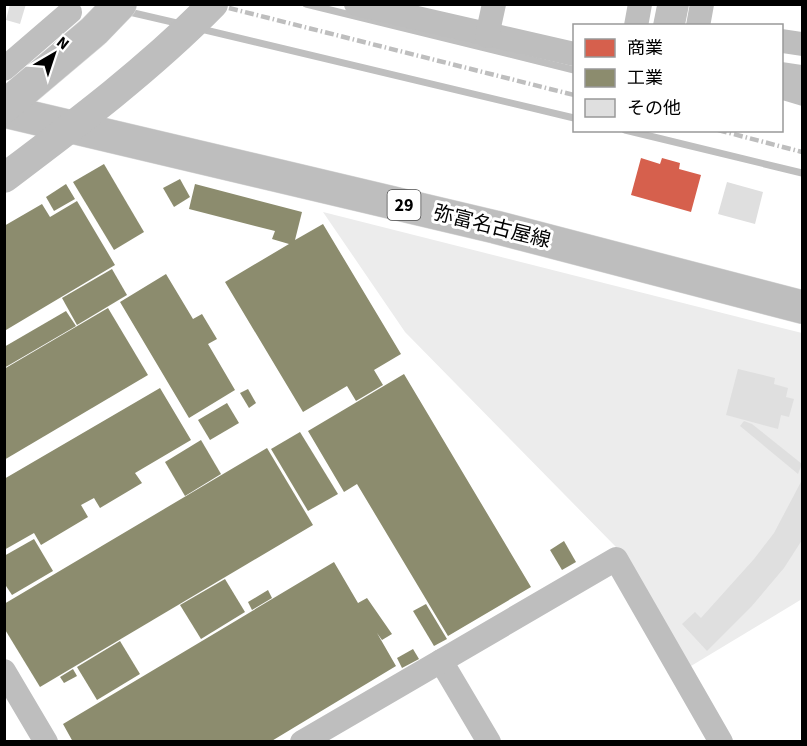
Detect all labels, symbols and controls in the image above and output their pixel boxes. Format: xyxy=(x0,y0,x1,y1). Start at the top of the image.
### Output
north arrow xyxy=(24,24,84,84)
legend xyxy=(573,24,783,132)
text: N xyxy=(52,31,74,55)
text: 商業 xyxy=(627,36,663,61)
text: 工業 xyxy=(627,66,663,91)
text: その他 xyxy=(627,96,681,121)
road number: 29 xyxy=(388,190,420,220)
street label: 弥富名古屋線 xyxy=(430,199,554,255)

